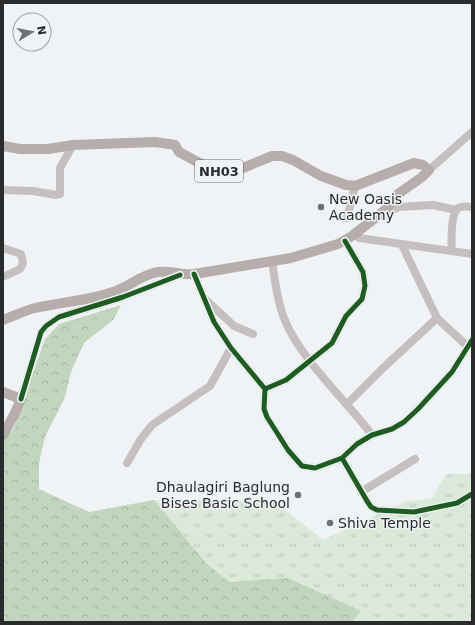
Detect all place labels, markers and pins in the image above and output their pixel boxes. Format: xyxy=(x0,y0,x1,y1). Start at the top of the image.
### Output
place label: New Oasis Academy xyxy=(329,191,402,223)
marker: New Oasis Academy xyxy=(316,202,326,212)
place label: Dhaulagiri Baglung Bises Basic School xyxy=(156,479,290,511)
marker: Dhaulagiri Baglung Bises Basic School xyxy=(293,490,303,500)
place label: Shiva Temple xyxy=(338,515,431,531)
marker: Shiva Temple xyxy=(325,518,335,528)

